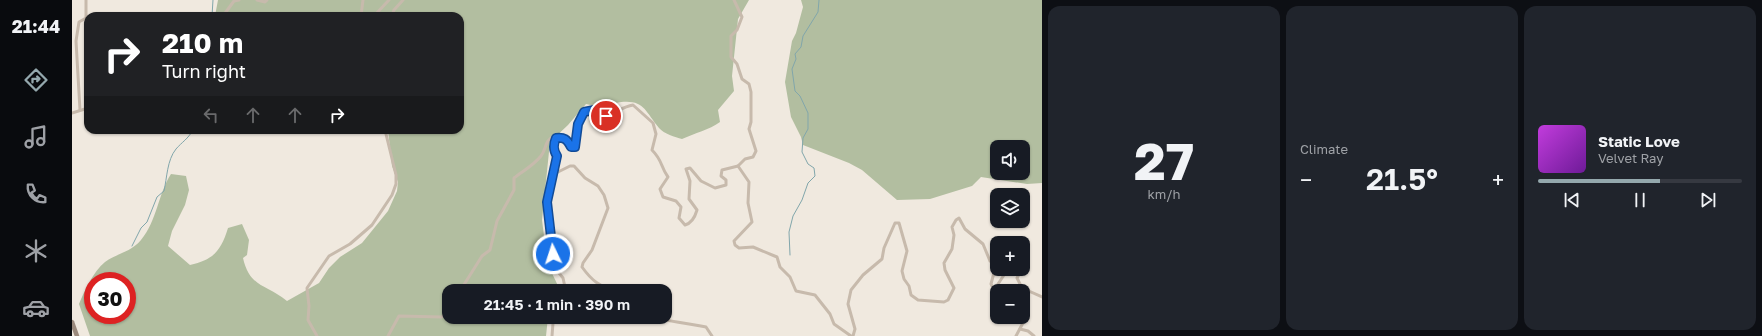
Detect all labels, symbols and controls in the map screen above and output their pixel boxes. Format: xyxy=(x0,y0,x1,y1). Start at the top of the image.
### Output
text: 21:44 xyxy=(12,15,60,37)
text: 210 m xyxy=(162,26,243,59)
icon: right xyxy=(96,28,148,80)
text: Turn right xyxy=(162,60,246,82)
icon: directions xyxy=(22,66,50,94)
pin xyxy=(589,99,623,133)
icon: left xyxy=(200,104,222,126)
icon: ahead xyxy=(242,104,264,126)
icon: ahead xyxy=(284,104,306,126)
icon: right xyxy=(326,104,348,126)
icon: arrive xyxy=(595,105,617,127)
icon: music xyxy=(22,123,50,151)
text: 27 xyxy=(1134,129,1194,191)
text: Static Love xyxy=(1598,132,1680,150)
map controls xyxy=(990,140,1030,324)
button: sound xyxy=(990,140,1030,180)
text: Climate xyxy=(1300,141,1348,157)
text: Velvet Ray xyxy=(1598,150,1663,166)
text: 21.5° xyxy=(1366,161,1438,197)
text: − xyxy=(1300,166,1312,193)
text: + xyxy=(1492,166,1504,193)
icon: phone xyxy=(22,180,50,208)
text: km/h xyxy=(1147,186,1181,202)
button: layers xyxy=(990,188,1030,228)
icon: previous xyxy=(1561,189,1583,211)
icon: pause xyxy=(1629,189,1651,211)
icon: next xyxy=(1697,189,1719,211)
position arrow xyxy=(532,233,574,275)
button: + xyxy=(990,236,1030,276)
icon: climate xyxy=(22,237,50,265)
speed limit sign: 30 xyxy=(84,272,136,324)
button: − xyxy=(990,284,1030,324)
icon: car xyxy=(22,294,50,322)
text: 21:45 · 1 min · 390 m xyxy=(484,295,630,313)

